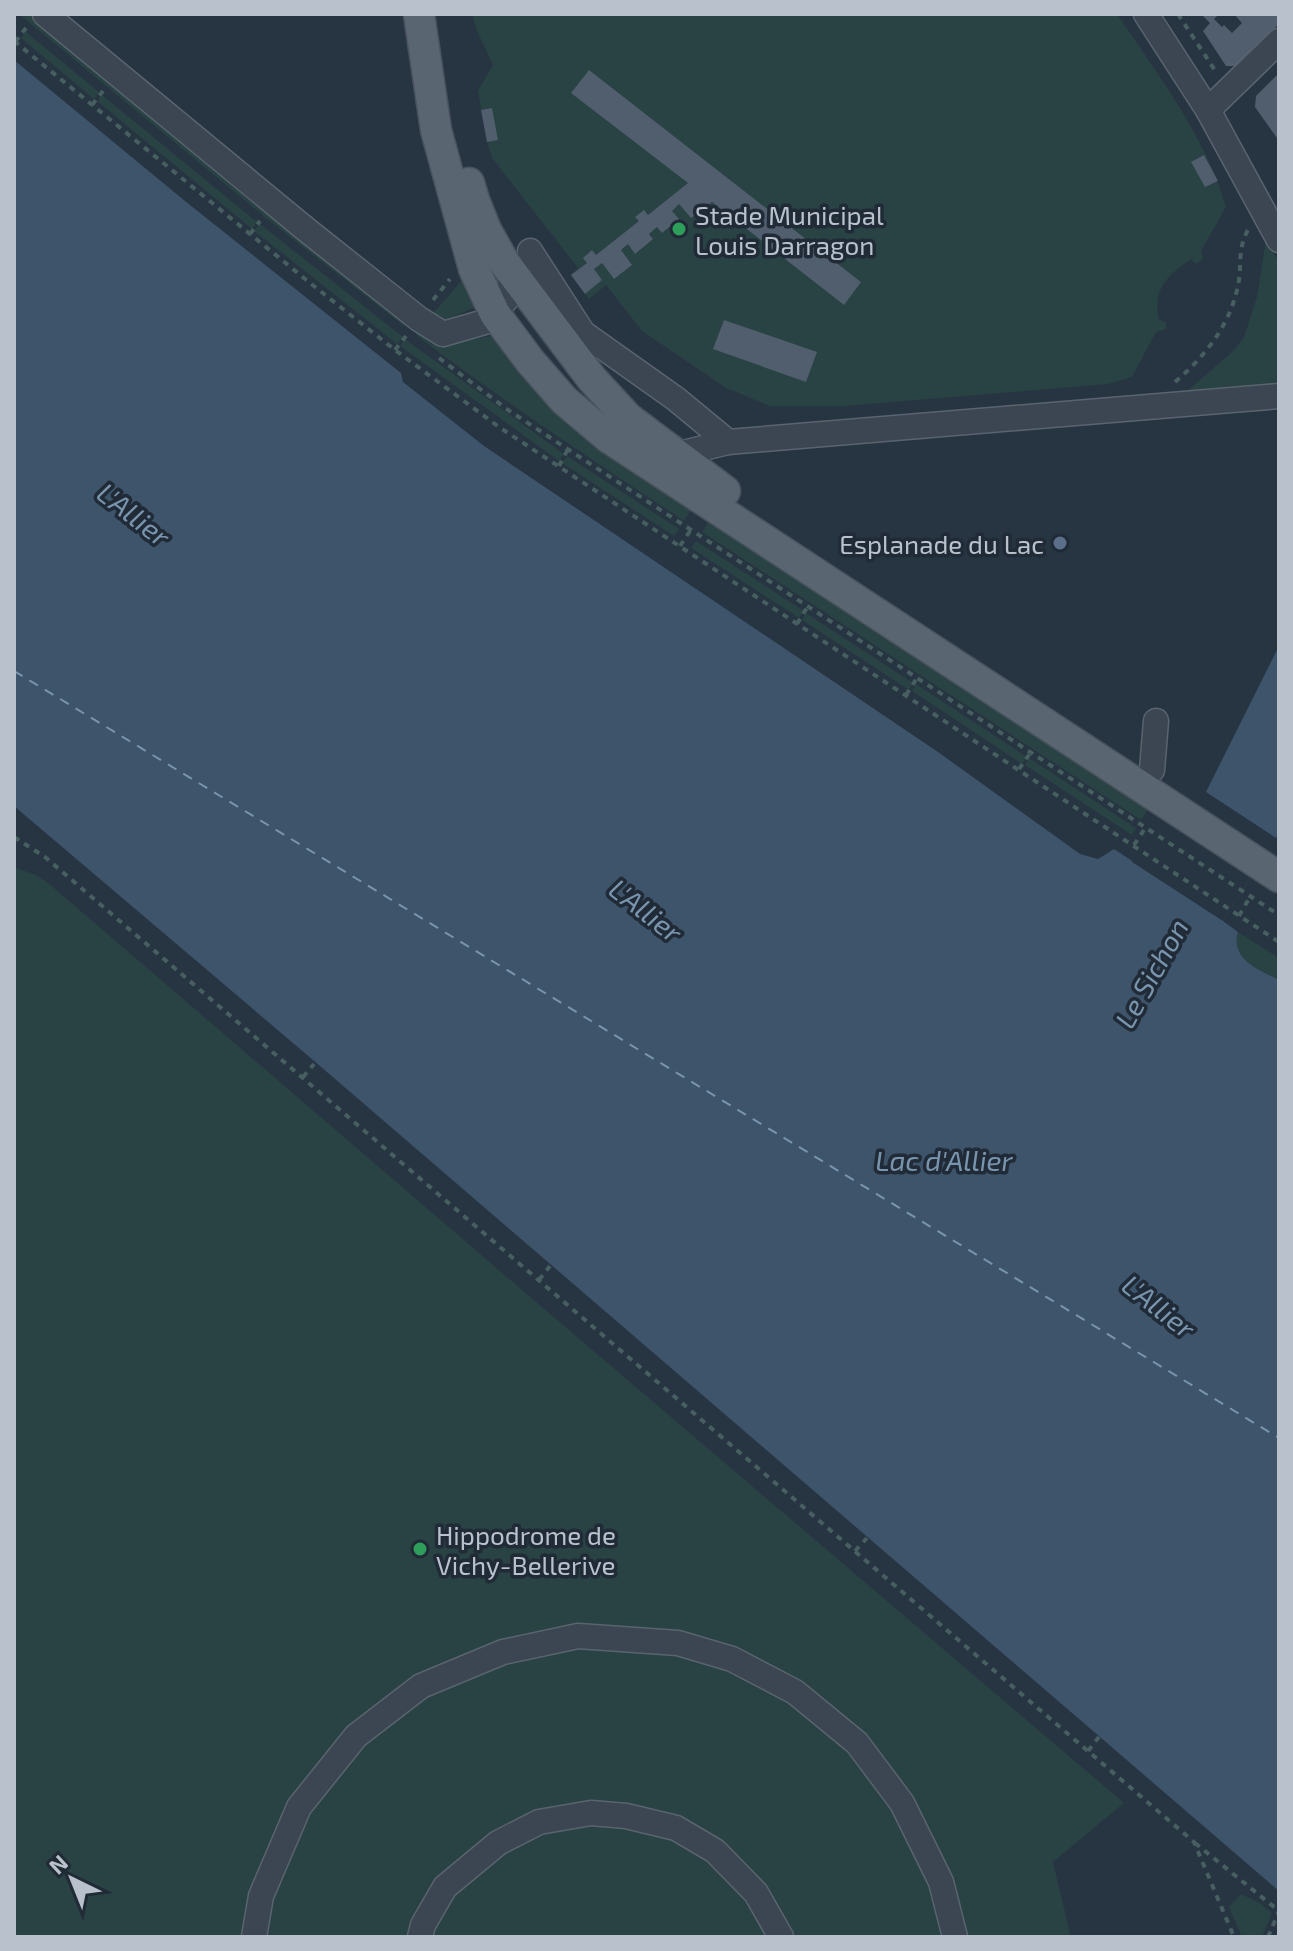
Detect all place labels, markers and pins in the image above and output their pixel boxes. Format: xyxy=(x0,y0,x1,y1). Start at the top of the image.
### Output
place label: Stade Municipal Louis Darragon xyxy=(695,199,884,260)
marker: Stade Municipal Louis Darragon xyxy=(670,220,688,238)
place label: Esplanade du Lac xyxy=(839,528,1044,559)
marker: Esplanade du Lac xyxy=(1051,534,1069,552)
place label: Hippodrome de Vichy-Bellerive xyxy=(436,1519,616,1580)
marker: Hippodrome de Vichy-Bellerive xyxy=(411,1540,429,1558)

